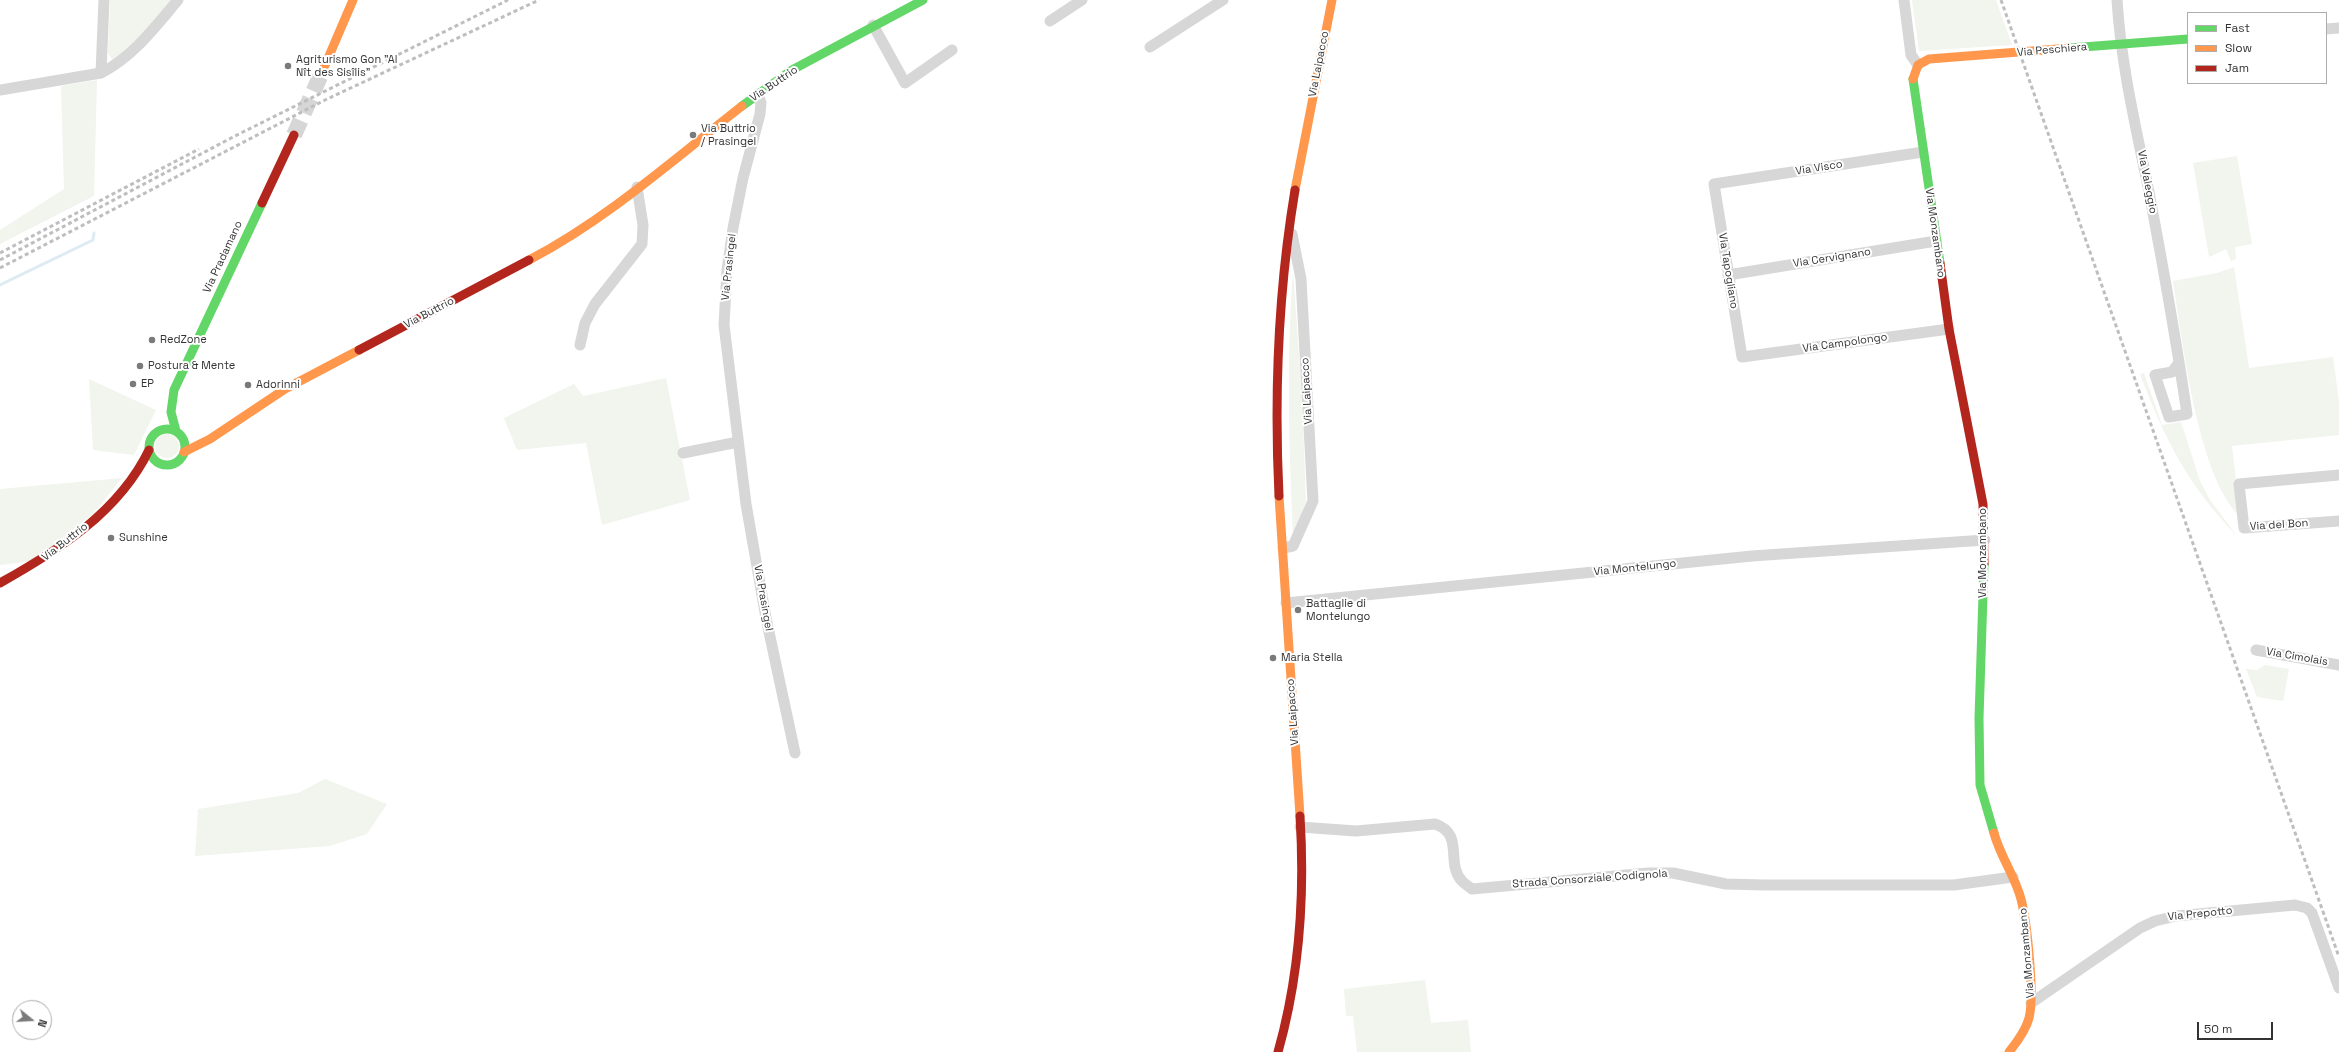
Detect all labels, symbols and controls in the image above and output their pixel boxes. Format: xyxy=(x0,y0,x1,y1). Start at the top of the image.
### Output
legend xyxy=(2187,12,2327,84)
text: Fast xyxy=(2225,20,2250,36)
street label: Via Laipacco xyxy=(1306,30,1332,98)
street label: Via Peschiera xyxy=(2016,40,2088,60)
text: Slow xyxy=(2225,40,2252,56)
place label: Agriturismo Gon "Al Nît des Sisîlis" xyxy=(296,53,397,79)
text: Jam xyxy=(2225,60,2249,76)
marker: Agriturismo Gon "Al Nît des Sisîlis" xyxy=(283,61,293,71)
street label: Via Buttrio xyxy=(748,63,800,105)
place label: Via Buttrio / Prasingel xyxy=(701,122,756,148)
marker: Via Buttrio / Prasingel xyxy=(688,130,698,140)
street label: Via Valeggio xyxy=(2134,149,2160,215)
street label: Via Visco xyxy=(1795,158,1843,178)
street label: Via Monzambano xyxy=(1922,187,1948,279)
street label: Via Pradamano xyxy=(201,219,245,295)
street label: Via Tapogliano xyxy=(1715,232,1741,310)
street label: Via Prasingel xyxy=(719,233,739,301)
street label: Via Cervignano xyxy=(1792,245,1872,271)
street label: Via Buttrio xyxy=(402,294,456,332)
street label: Via Campolongo xyxy=(1802,331,1888,355)
place label: RedZone xyxy=(160,333,207,347)
marker: RedZone xyxy=(147,335,157,345)
street label: Via Laipacco xyxy=(1299,357,1315,425)
place label: Postura & Mente xyxy=(148,359,235,373)
marker: Postura & Mente xyxy=(135,361,145,371)
place label: EP xyxy=(141,377,154,391)
place label: Adorinni xyxy=(256,378,300,392)
marker: EP xyxy=(128,379,138,389)
marker: Adorinni xyxy=(243,380,253,390)
street label: Via Monzambano xyxy=(1976,508,1990,598)
street label: Via del Bon xyxy=(2249,516,2309,534)
street label: Via Buttrio xyxy=(39,520,91,564)
place label: Sunshine xyxy=(119,531,168,545)
marker: Sunshine xyxy=(106,533,116,543)
street label: Via Montelungo xyxy=(1593,557,1677,579)
street label: Via Prasingel xyxy=(751,564,775,632)
place label: Battaglie di Montelungo xyxy=(1306,597,1370,623)
marker: Battaglie di Montelungo xyxy=(1293,605,1303,615)
street label: Via Cimolais xyxy=(2265,645,2329,669)
place label: Maria Stella xyxy=(1281,651,1343,665)
marker: Maria Stella xyxy=(1268,653,1278,663)
street label: Via Laipacco xyxy=(1284,678,1302,746)
street label: Strada Consorziale Codignola xyxy=(1512,867,1668,891)
street label: Via Prepotto xyxy=(2167,904,2233,924)
street label: Via Monzambano xyxy=(2016,908,2038,998)
north arrow xyxy=(12,1000,52,1040)
scale bar xyxy=(2199,1014,2275,1040)
text: N xyxy=(35,1018,50,1029)
text: 50 m xyxy=(2204,1021,2232,1037)

